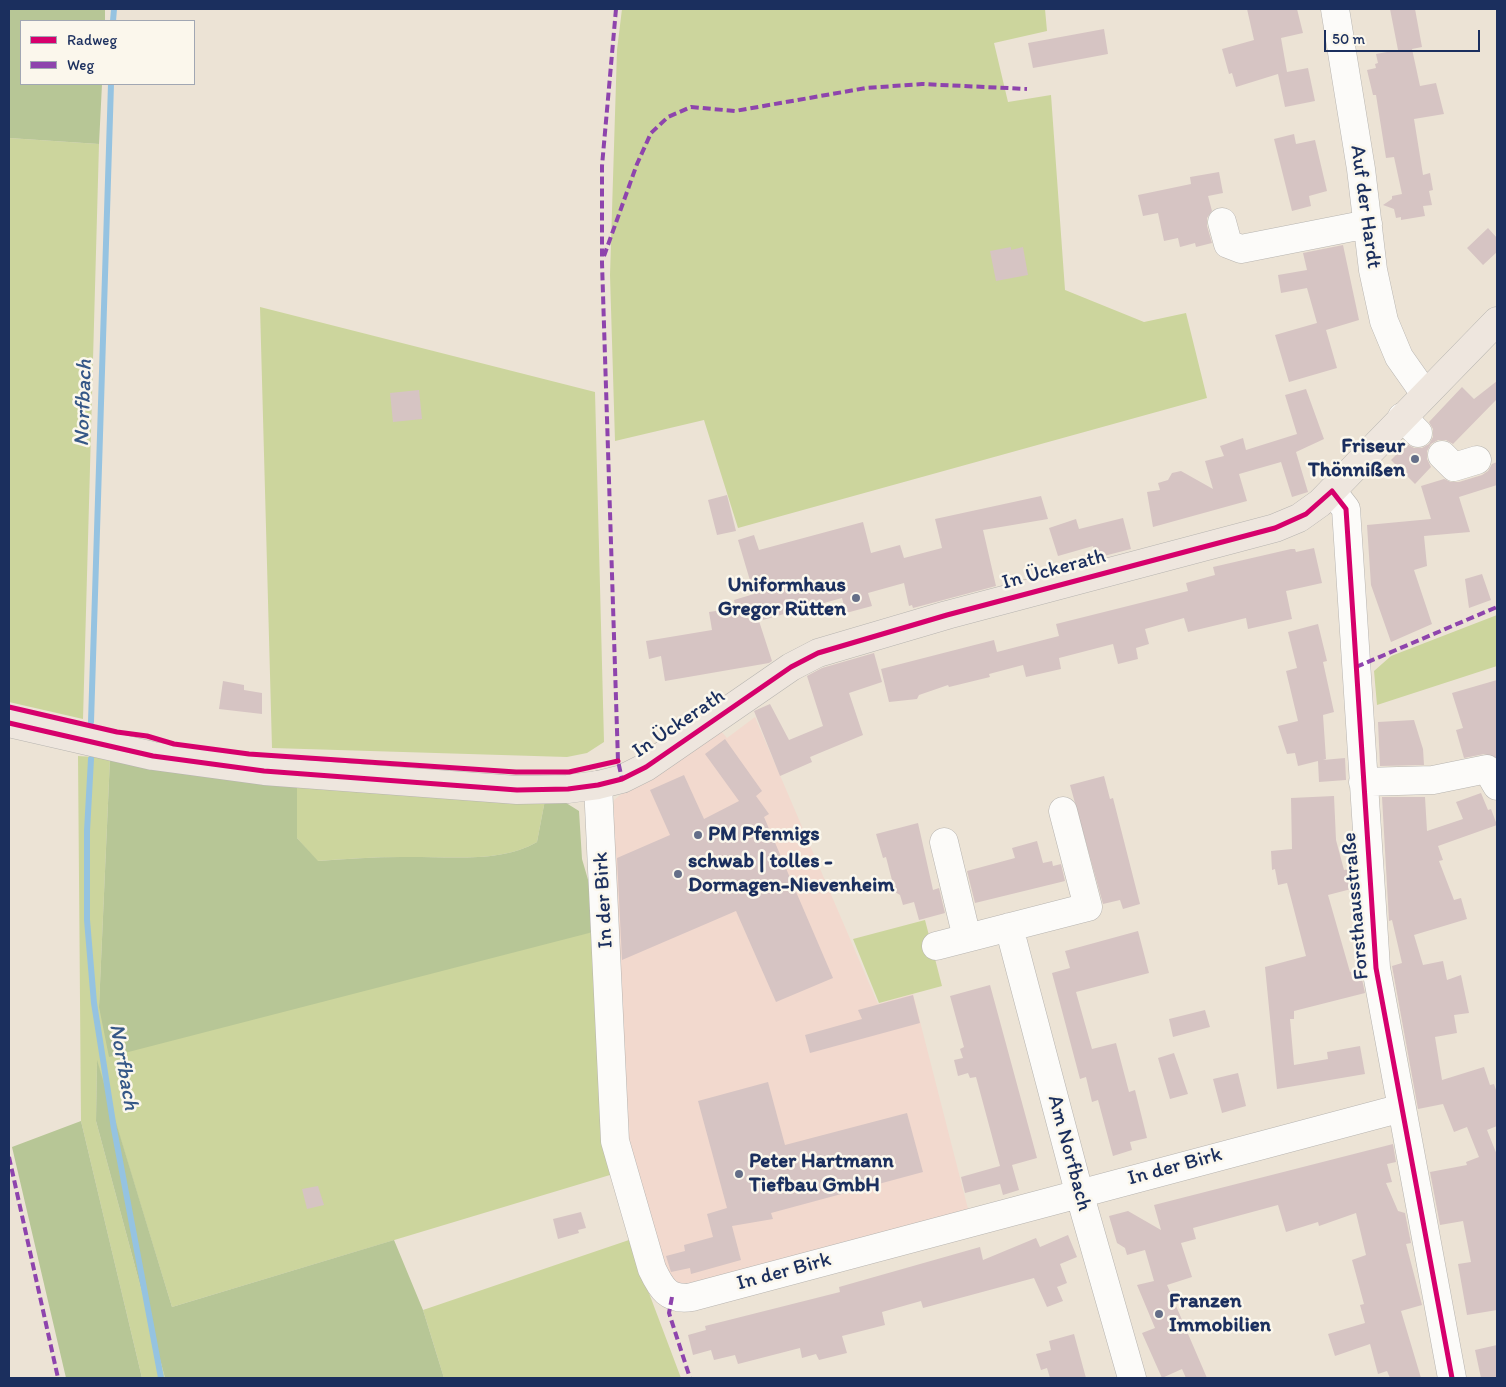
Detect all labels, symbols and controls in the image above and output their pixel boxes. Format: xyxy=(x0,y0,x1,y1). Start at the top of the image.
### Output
legend xyxy=(20,20,195,85)
scale bar xyxy=(1326,20,1482,52)
text: 50 m xyxy=(1332,30,1365,48)
text: Radweg xyxy=(67,31,117,49)
text: Weg xyxy=(67,56,94,74)
street label: Auf der Hardt xyxy=(1344,144,1386,270)
water label: Norfbach xyxy=(69,359,99,447)
place label: Friseur Thönnißen xyxy=(1308,434,1405,484)
marker: Friseur Thönnißen xyxy=(1409,453,1421,465)
street label: In Ückerath xyxy=(999,544,1109,596)
place label: Uniformhaus Gregor Rütten xyxy=(718,573,846,623)
marker: Uniformhaus Gregor Rütten xyxy=(850,592,862,604)
street label: In Ückerath xyxy=(628,684,730,764)
place label: PM Pfennigs xyxy=(708,822,820,848)
marker: PM Pfennigs xyxy=(692,829,704,841)
street label: Forsthausstraße xyxy=(1337,831,1375,981)
place label: schwab | tolles - Dormagen-Nievenheim xyxy=(688,849,894,899)
street label: In der Birk xyxy=(589,851,619,949)
marker: schwab | tolles - Dormagen-Nievenheim xyxy=(672,868,684,880)
water label: Norfbach xyxy=(102,1022,144,1112)
street label: Am Norfbach xyxy=(1041,1092,1097,1214)
street label: In der Birk xyxy=(1125,1142,1225,1192)
place label: Peter Hartmann Tiefbau GmbH xyxy=(749,1149,894,1199)
marker: Peter Hartmann Tiefbau GmbH xyxy=(733,1168,745,1180)
street label: In der Birk xyxy=(734,1247,834,1297)
place label: Franzen Immobilien xyxy=(1169,1289,1271,1339)
marker: Franzen Immobilien xyxy=(1153,1308,1165,1320)

